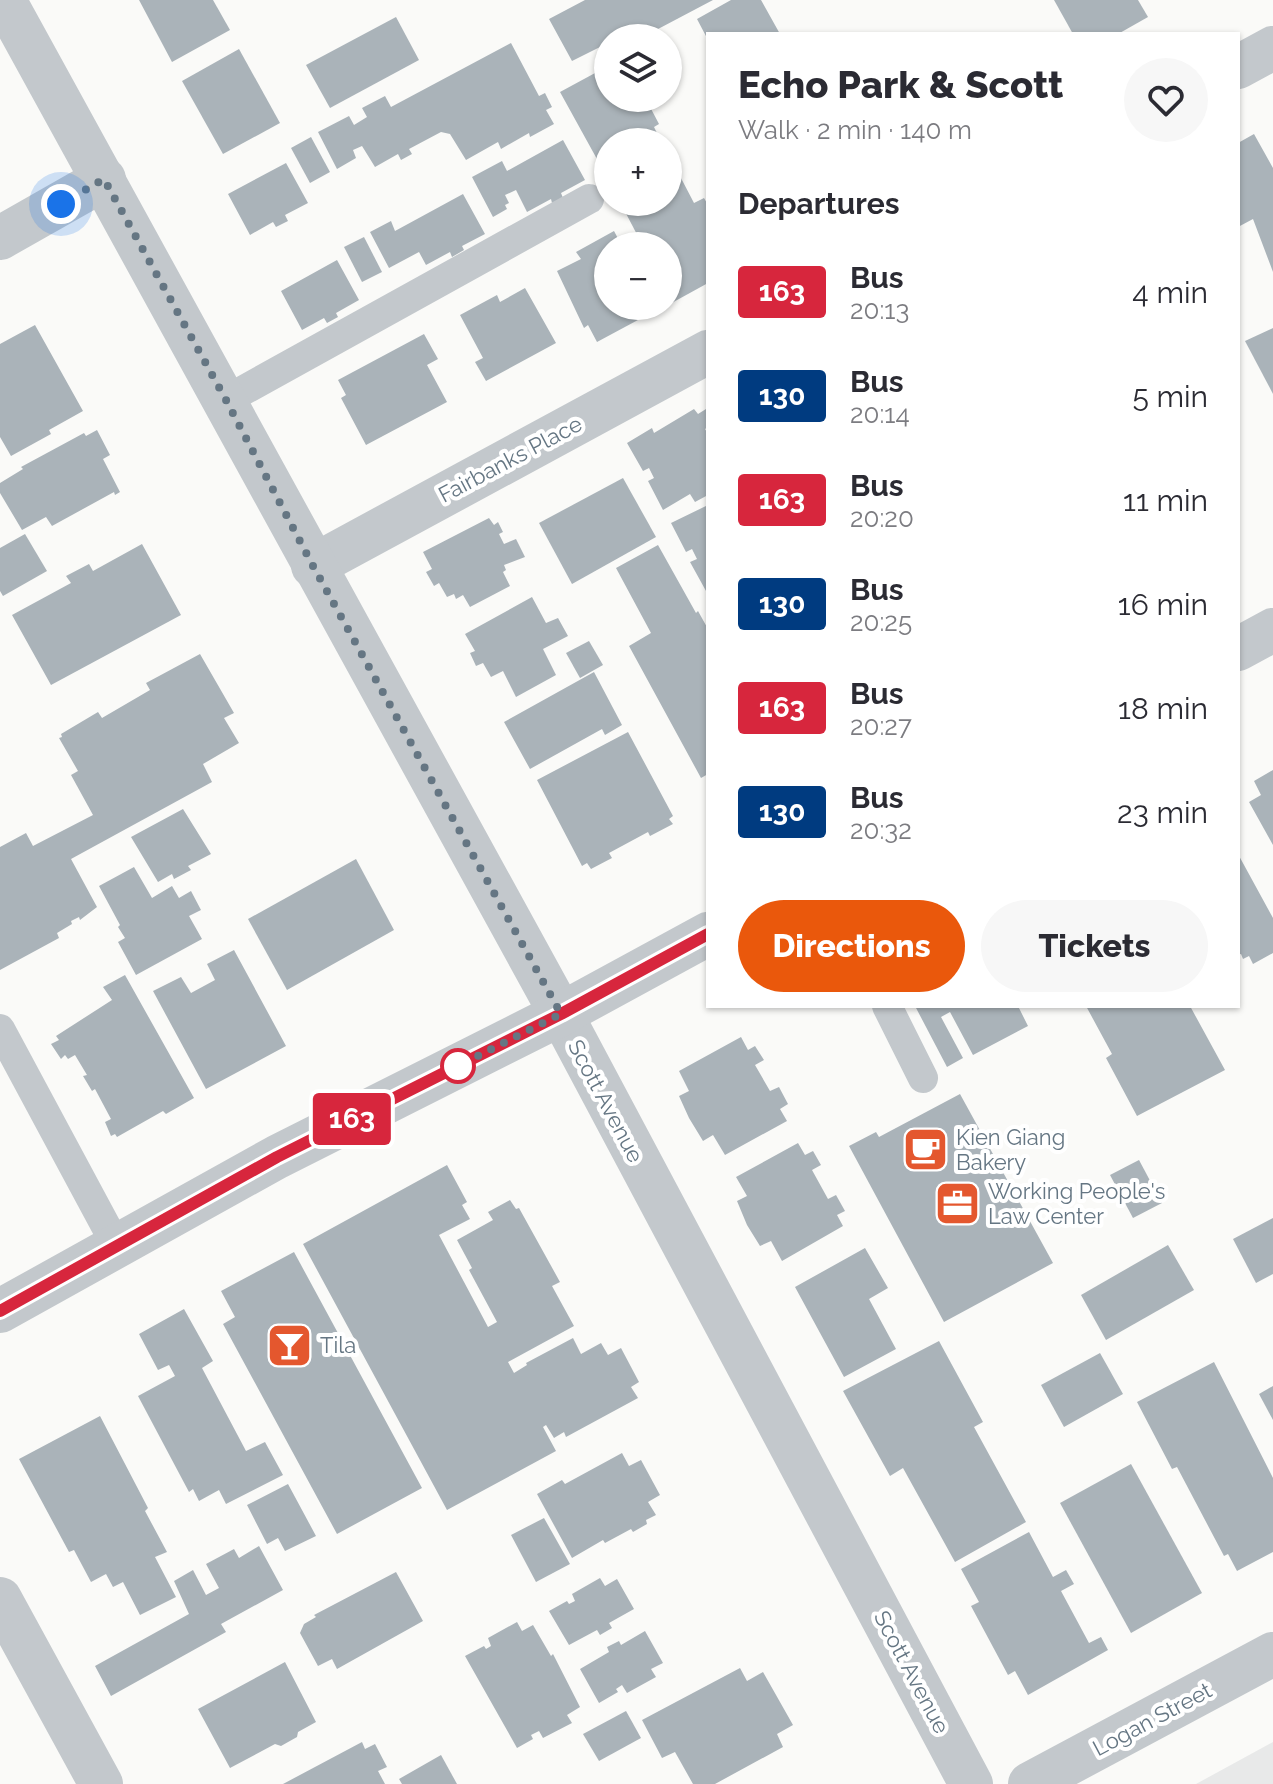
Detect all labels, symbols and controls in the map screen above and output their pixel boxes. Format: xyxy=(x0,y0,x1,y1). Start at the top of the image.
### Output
map controls xyxy=(594,24,682,320)
button: layers xyxy=(594,24,682,112)
button: heart xyxy=(1124,58,1208,142)
text: Echo Park & Scott xyxy=(738,62,1063,107)
text: Walk · 2 min · 140 m xyxy=(738,115,972,145)
button: + xyxy=(594,128,682,216)
your location xyxy=(41,184,81,224)
text: Departures xyxy=(738,186,900,221)
button: − xyxy=(594,232,682,320)
text: Bus xyxy=(850,260,904,295)
text: 163 xyxy=(759,275,805,308)
text: 4 min xyxy=(1132,275,1208,310)
text: 20:13 xyxy=(850,295,909,325)
text: Bus xyxy=(850,364,904,399)
text: 130 xyxy=(759,379,805,412)
text: 5 min xyxy=(1132,379,1208,414)
text: 20:14 xyxy=(850,399,910,429)
street label: Fairbanks Place xyxy=(434,410,586,508)
text: Bus xyxy=(850,468,904,503)
text: 163 xyxy=(759,483,805,516)
text: 11 min xyxy=(1123,483,1208,518)
text: 20:20 xyxy=(850,503,914,533)
text: Bus xyxy=(850,572,904,607)
text: 130 xyxy=(759,587,805,620)
text: 16 min xyxy=(1118,587,1208,622)
text: 20:25 xyxy=(850,607,912,637)
text: Bus xyxy=(850,676,904,711)
text: 163 xyxy=(759,691,805,724)
text: 18 min xyxy=(1118,691,1208,726)
text: 20:27 xyxy=(850,711,912,741)
text: Bus xyxy=(850,780,904,815)
text: 130 xyxy=(759,795,805,828)
text: 23 min xyxy=(1117,795,1208,830)
text: 20:32 xyxy=(850,815,912,845)
button: Directions xyxy=(738,900,965,992)
button: Tickets xyxy=(981,900,1208,992)
street label: Scott Avenue xyxy=(563,1035,649,1167)
unlabelled marker xyxy=(441,1049,475,1083)
line badge: 163 xyxy=(306,1093,398,1145)
text: 163 xyxy=(329,1102,375,1135)
place label: Kien Giang Bakery xyxy=(956,1124,1065,1175)
cafe icon: Kien Giang Bakery xyxy=(901,1126,949,1174)
place label: Working People's Law Center xyxy=(988,1178,1165,1229)
office icon: Working People's Law Center xyxy=(933,1180,981,1228)
bar icon: Tila xyxy=(265,1321,313,1369)
place label: Tila xyxy=(320,1332,356,1358)
street label: Scott Avenue xyxy=(869,1606,955,1738)
street label: Logan Street xyxy=(1088,1677,1216,1761)

